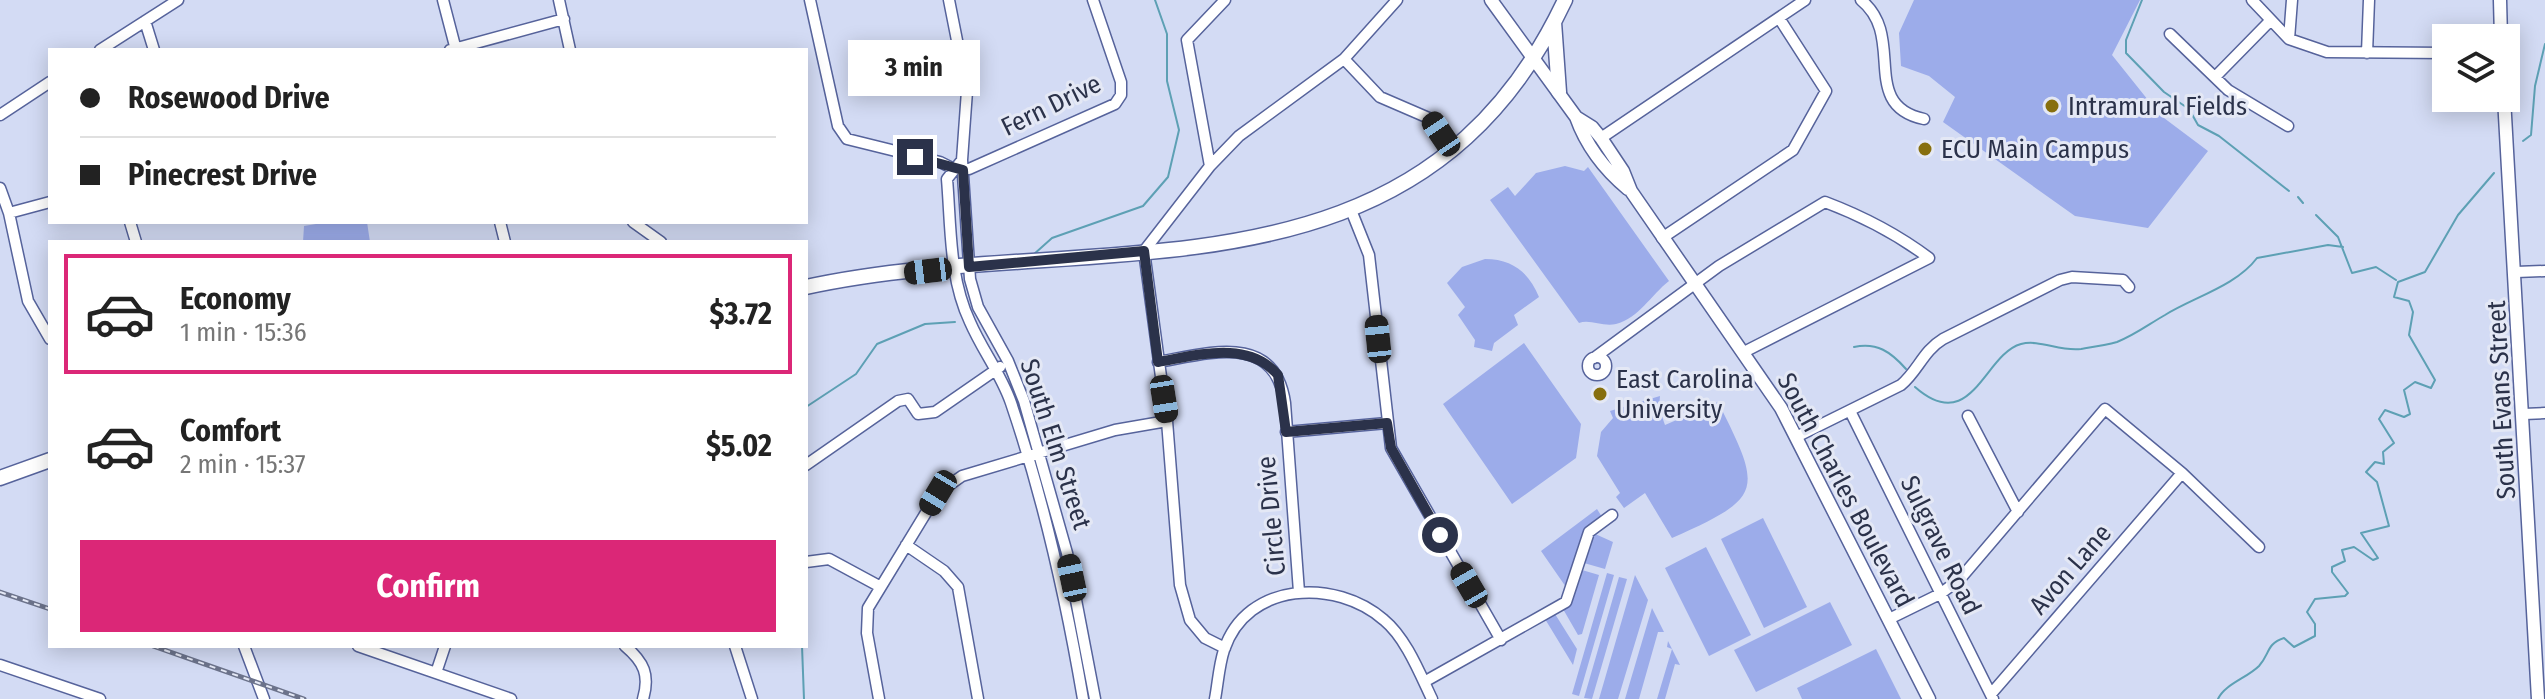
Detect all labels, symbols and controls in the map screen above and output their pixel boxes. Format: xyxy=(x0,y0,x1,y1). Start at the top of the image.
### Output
map controls xyxy=(2432,24,2520,112)
button: layers xyxy=(2432,24,2520,112)
callout: 3 min xyxy=(849,41,981,97)
text: 3 min xyxy=(885,52,943,83)
street label: Fern Drive xyxy=(996,68,1106,143)
text: Rosewood Drive xyxy=(128,80,330,116)
place label: Intramural Fields xyxy=(2068,91,2247,122)
marker: Intramural Fields xyxy=(2043,97,2061,115)
car xyxy=(1418,107,1464,161)
place label: ECU Main Campus xyxy=(1941,134,2129,165)
route end xyxy=(897,139,933,175)
marker: ECU Main Campus xyxy=(1916,140,1934,158)
text: Pinecrest Drive xyxy=(128,157,317,193)
car xyxy=(903,256,953,286)
icon: car xyxy=(84,278,156,350)
text: Economy xyxy=(180,281,291,317)
text: $3.72 xyxy=(709,296,772,332)
street label: South Evans Street xyxy=(2481,299,2522,500)
car xyxy=(1364,314,1392,364)
text: 1 min · 15:36 xyxy=(180,317,307,348)
street label: South Elm Street xyxy=(1013,355,1098,534)
place label: East Carolina University xyxy=(1616,364,1754,425)
street label: South Charles Boulevard xyxy=(1771,368,1920,613)
car xyxy=(1148,373,1180,425)
marker: East Carolina University xyxy=(1591,385,1609,403)
icon: car xyxy=(84,410,156,482)
text: Comfort xyxy=(180,413,281,449)
text: $5.02 xyxy=(706,428,772,464)
text: 2 min · 15:37 xyxy=(180,449,306,480)
street label: Circle Drive xyxy=(1251,455,1292,577)
car xyxy=(915,466,961,520)
street label: Sulgrave Road xyxy=(1894,471,1987,620)
route start xyxy=(1422,517,1458,553)
street label: Avon Lane xyxy=(2023,518,2118,621)
button: Confirm xyxy=(80,540,776,632)
car xyxy=(1055,552,1089,604)
car xyxy=(1447,558,1491,612)

